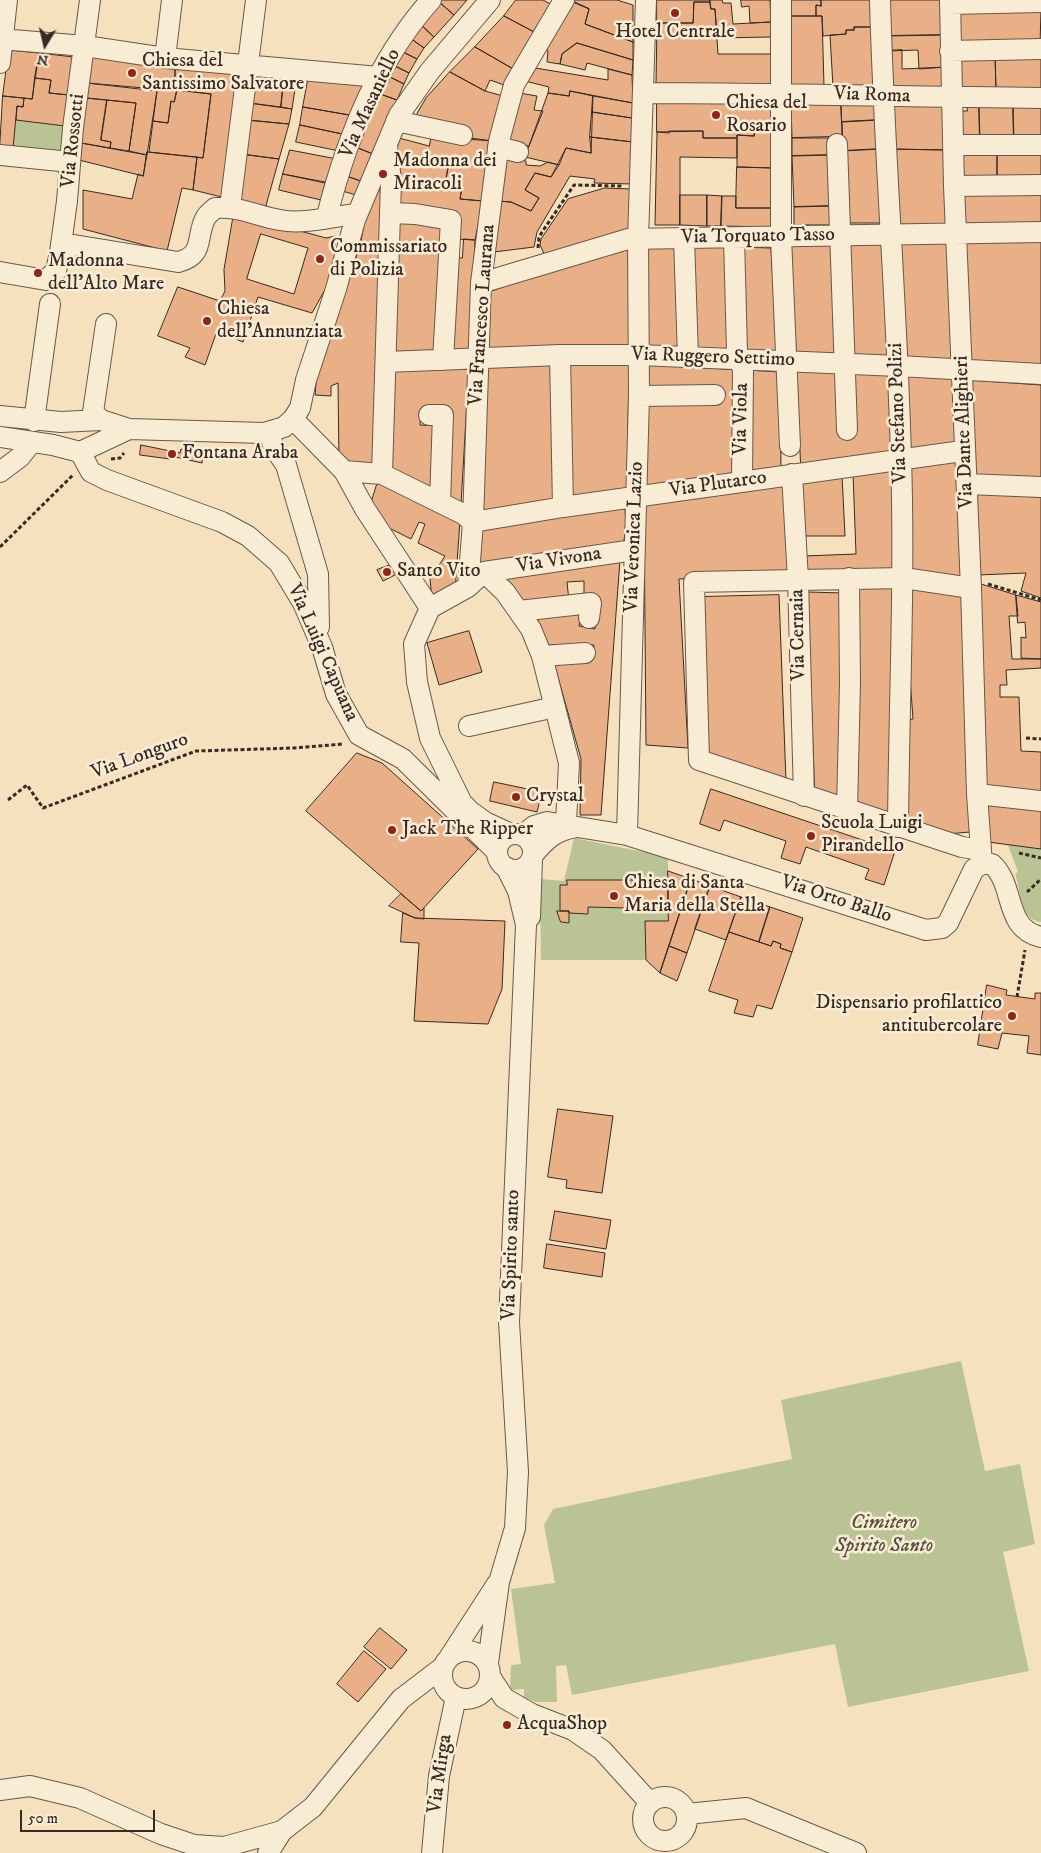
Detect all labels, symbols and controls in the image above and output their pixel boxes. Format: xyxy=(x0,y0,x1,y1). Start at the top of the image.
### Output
marker: Hotel Centrale xyxy=(669,7,681,19)
north arrow xyxy=(20,20,70,70)
place label: Hotel Centrale xyxy=(615,21,735,45)
street label: Via Masaniello xyxy=(335,45,407,163)
text: N xyxy=(36,50,50,70)
place label: Chiesa del Santissimo Salvatore xyxy=(142,50,304,97)
marker: Chiesa del Santissimo Salvatore xyxy=(126,67,138,79)
street label: Via Roma xyxy=(833,83,911,109)
place label: Chiesa del Rosario xyxy=(726,92,807,139)
street label: Via Rossotti xyxy=(57,93,91,189)
marker: Chiesa del Rosario xyxy=(710,109,722,121)
place label: Madonna dei Miracoli xyxy=(393,150,497,197)
marker: Madonna dei Miracoli xyxy=(377,168,389,180)
street label: Via Francesco Laurana xyxy=(465,224,501,406)
street label: Via Torquato Tasso xyxy=(681,224,835,250)
place label: Commissariato di Polizia xyxy=(330,236,447,283)
place label: Madonna dell'Alto Mare xyxy=(48,250,164,297)
marker: Commissariato di Polizia xyxy=(314,253,326,265)
marker: Madonna dell'Alto Mare xyxy=(32,267,44,279)
place label: Chiesa dell'Annunziata xyxy=(217,298,343,345)
marker: Chiesa dell'Annunziata xyxy=(201,315,213,327)
street label: Via Stefano Polizi xyxy=(885,342,913,484)
street label: Via Ruggero Settimo xyxy=(631,343,795,373)
street label: Via Dante Alighieri xyxy=(950,355,980,509)
street label: Via Viola xyxy=(729,383,755,455)
place label: Fontana Araba xyxy=(182,442,298,466)
marker: Fontana Araba xyxy=(166,448,178,460)
street label: Via Veronica Lazio xyxy=(620,461,650,613)
street label: Via Plutarco xyxy=(668,466,768,504)
street label: Via Vivona xyxy=(515,542,603,580)
place label: Santo Vito xyxy=(397,560,480,584)
marker: Santo Vito xyxy=(381,566,393,578)
street label: Via Luigi Capuana xyxy=(281,581,363,725)
street label: Via Cernaia xyxy=(786,589,812,681)
street label: Via Longuro xyxy=(88,728,192,786)
place label: Crystal xyxy=(526,785,584,809)
marker: Crystal xyxy=(510,791,522,803)
place label: Scuola Luigi Pirandello xyxy=(821,812,922,859)
place label: Jack The Ripper xyxy=(402,818,533,842)
marker: Jack The Ripper xyxy=(386,824,398,836)
marker: Scuola Luigi Pirandello xyxy=(805,830,817,842)
street label: Via Orto Ballo xyxy=(777,871,895,929)
place label: Chiesa di Santa Maria della Stella xyxy=(624,872,765,919)
marker: Chiesa di Santa Maria della Stella xyxy=(608,890,620,902)
place label: Dispensario profilattico antitubercolare xyxy=(815,992,1002,1039)
marker: Dispensario profilattico antitubercolare xyxy=(1006,1010,1018,1022)
street label: Via Spirito santo xyxy=(498,1189,526,1321)
park label: Cimitero Spirito Santo xyxy=(835,1512,933,1559)
place label: AcquaShop xyxy=(517,1713,607,1737)
marker: AcquaShop xyxy=(501,1719,513,1731)
street label: Via Mirga xyxy=(424,1733,458,1815)
scale bar xyxy=(22,1800,158,1832)
text: 50 m xyxy=(28,1809,58,1828)

